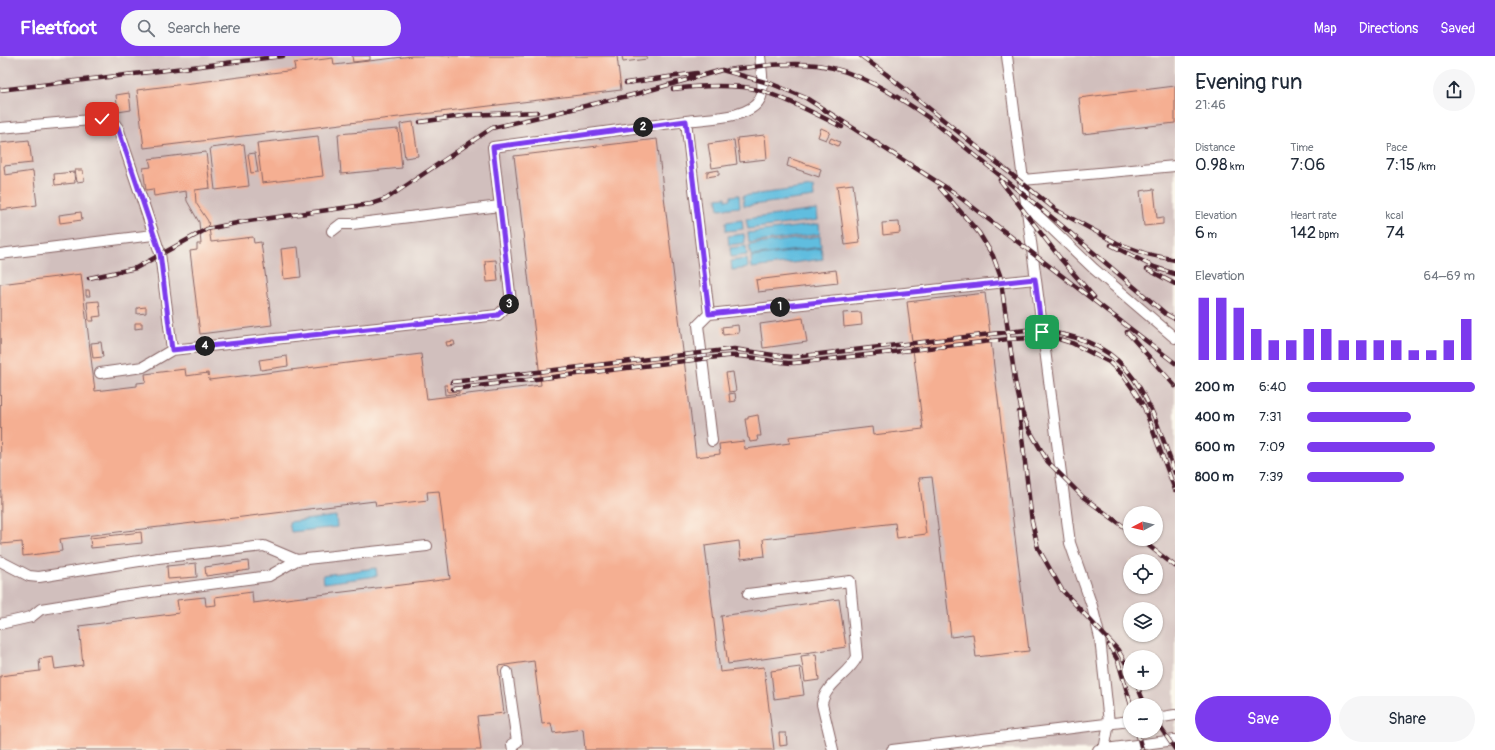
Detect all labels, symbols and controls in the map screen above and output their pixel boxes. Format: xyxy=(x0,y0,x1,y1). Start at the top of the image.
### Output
search box xyxy=(121,10,401,46)
text: Fleetfoot xyxy=(20,16,97,40)
icon: search xyxy=(135,17,157,39)
text: Search here xyxy=(167,19,240,38)
text: Map xyxy=(1314,20,1337,37)
text: Directions xyxy=(1359,20,1418,37)
text: Saved xyxy=(1440,20,1475,37)
text: Evening run xyxy=(1195,68,1303,96)
button: share xyxy=(1433,69,1475,111)
text: 21:46 xyxy=(1195,97,1226,113)
pin xyxy=(85,102,119,136)
icon: check xyxy=(91,108,113,130)
pin: 2 xyxy=(633,117,653,137)
text: 2 xyxy=(640,120,646,133)
text: Distance xyxy=(1195,141,1235,154)
text: Time xyxy=(1290,141,1313,154)
text: Pace xyxy=(1386,141,1407,154)
text: 0.98 xyxy=(1195,154,1228,175)
text: 7:06 xyxy=(1290,154,1325,175)
text: 7:15 xyxy=(1386,154,1415,175)
text: km xyxy=(1228,160,1244,173)
text: /km xyxy=(1415,160,1436,173)
text: Elevation xyxy=(1195,209,1237,222)
text: Heart rate xyxy=(1290,209,1337,222)
text: kcal xyxy=(1386,209,1404,222)
text: 6 xyxy=(1195,222,1205,243)
text: 142 xyxy=(1290,222,1316,243)
text: 74 xyxy=(1386,222,1405,243)
text: m xyxy=(1205,228,1217,241)
text: bpm xyxy=(1316,228,1339,241)
text: Elevation xyxy=(1195,268,1245,284)
text: 64–69 m xyxy=(1424,268,1475,284)
pin: 3 xyxy=(499,294,519,314)
text: 3 xyxy=(506,297,512,310)
pin: 1 xyxy=(770,297,790,317)
text: 1 xyxy=(778,300,782,313)
pin xyxy=(1025,315,1059,349)
icon: arrive xyxy=(1031,321,1053,343)
pin: 4 xyxy=(195,336,215,356)
text: 4 xyxy=(202,339,208,352)
text: 200 m xyxy=(1195,379,1234,395)
text: 6:40 xyxy=(1259,379,1286,395)
text: 400 m xyxy=(1195,409,1235,425)
text: 7:31 xyxy=(1259,409,1282,425)
text: 600 m xyxy=(1195,439,1235,455)
text: 7:09 xyxy=(1259,439,1285,455)
text: 800 m xyxy=(1195,469,1234,485)
text: 7:39 xyxy=(1259,469,1283,485)
north arrow xyxy=(1123,506,1163,546)
map controls xyxy=(1123,506,1163,738)
button: locate xyxy=(1123,554,1163,594)
button: layers xyxy=(1123,602,1163,642)
button: + xyxy=(1123,650,1163,690)
button: Save xyxy=(1195,696,1331,742)
button: Share xyxy=(1339,696,1475,742)
button: − xyxy=(1123,698,1163,738)

